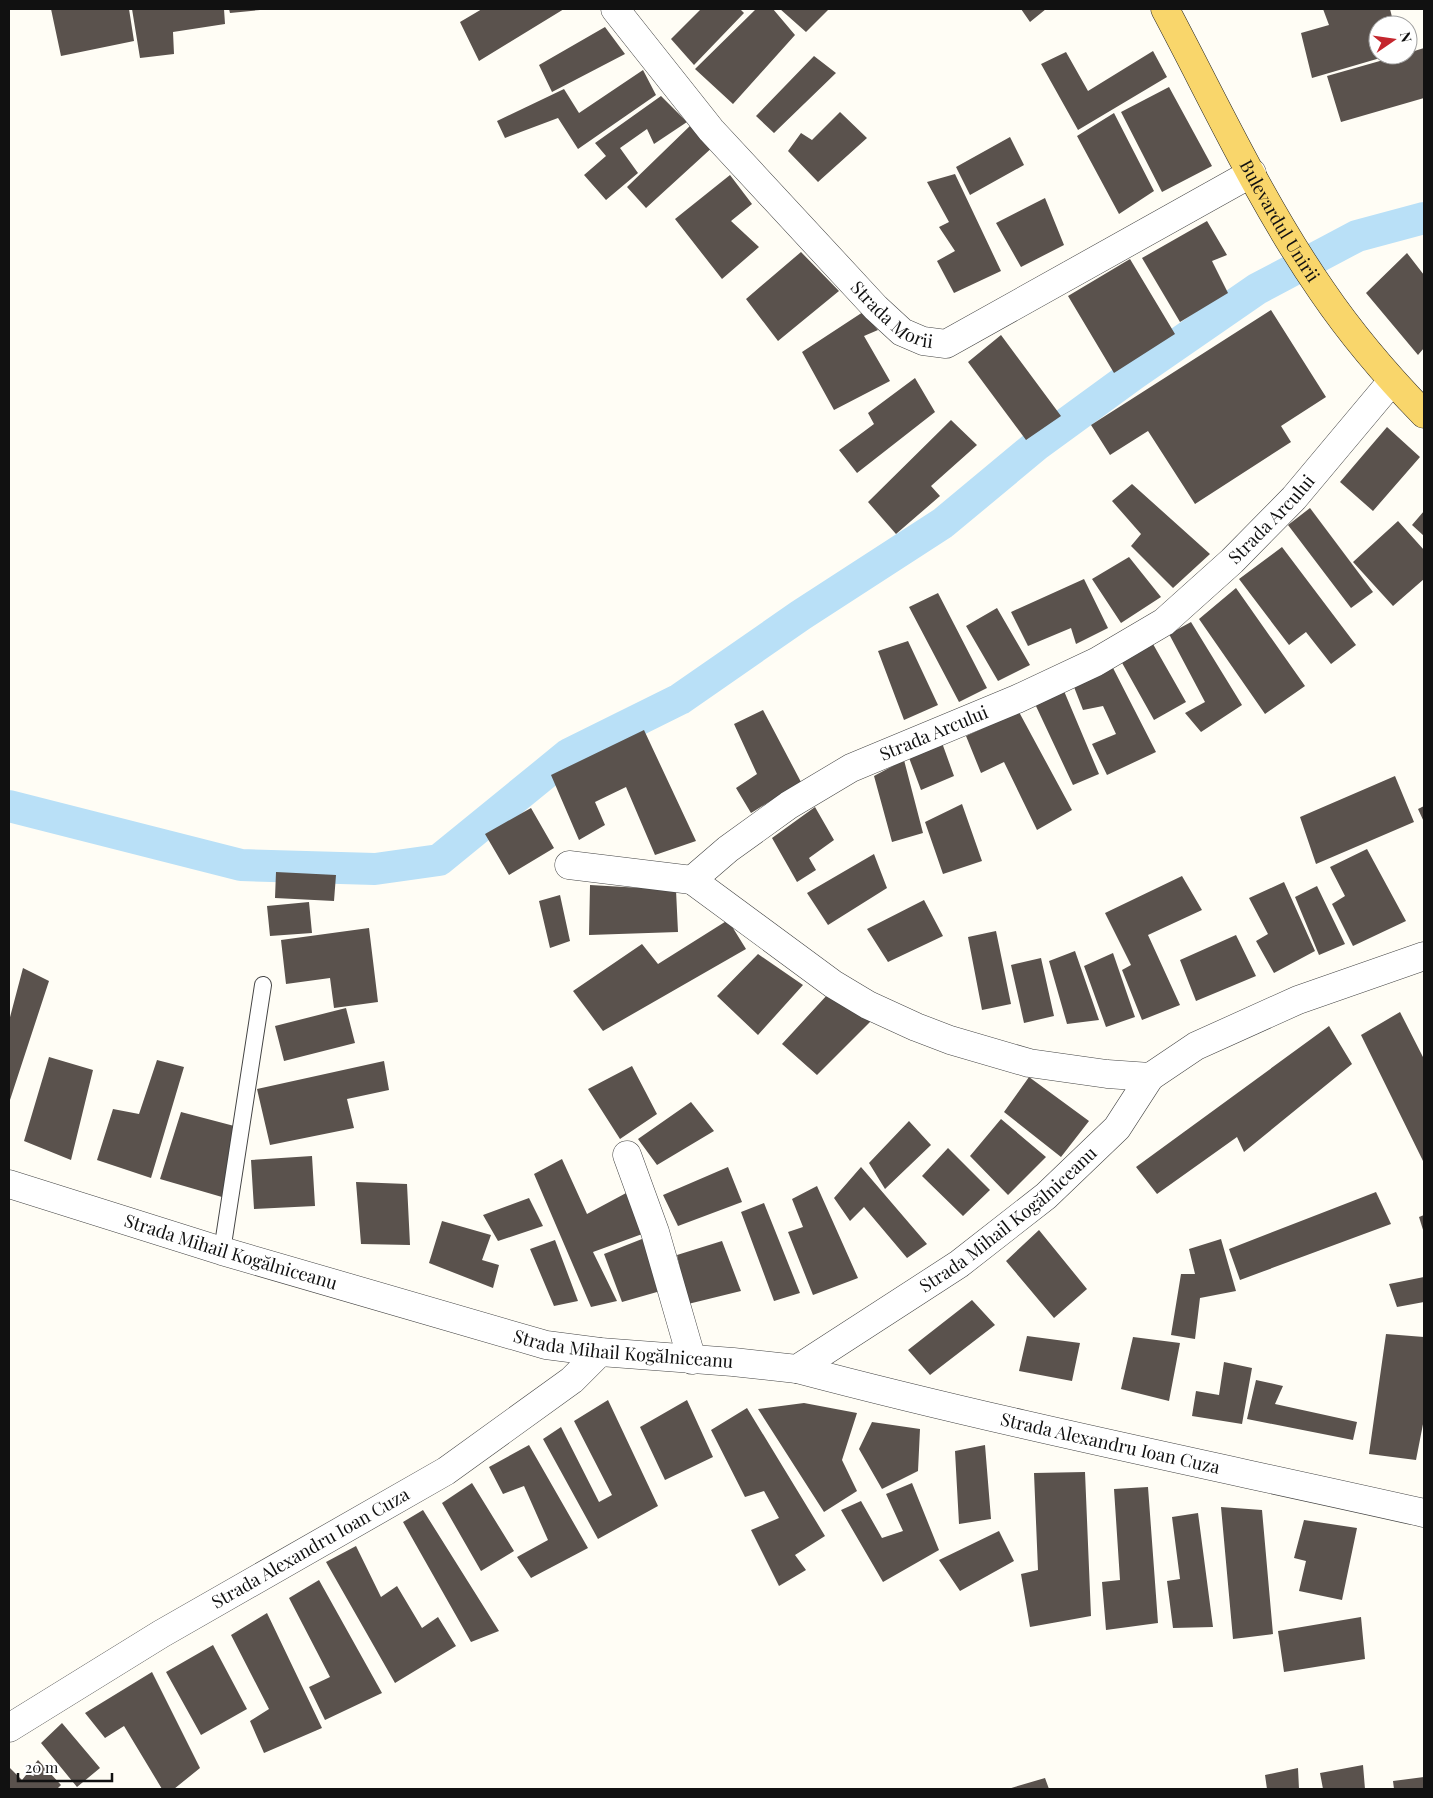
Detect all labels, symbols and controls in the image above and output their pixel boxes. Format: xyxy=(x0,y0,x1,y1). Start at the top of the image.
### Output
north arrow xyxy=(1368,15,1418,65)
text: N xyxy=(1396,30,1417,44)
street label: Bulevardul Unirii xyxy=(1235,155,1326,287)
street label: Strada Morii xyxy=(846,275,935,353)
street label: Strada Arcului xyxy=(1223,469,1320,569)
street label: Strada Arcului xyxy=(876,699,991,766)
street label: Strada Mihail Kogălniceanu xyxy=(914,1140,1102,1298)
street label: Strada Mihail Kogălniceanu xyxy=(121,1208,341,1295)
street label: Strada Mihail Kogălniceanu xyxy=(511,1323,735,1373)
street label: Strada Alexandru Ioan Cuza xyxy=(998,1407,1222,1479)
street label: Strada Alexandru Ioan Cuza xyxy=(207,1482,413,1614)
scale bar xyxy=(18,1750,111,1782)
text: 20 m xyxy=(25,1757,59,1777)

